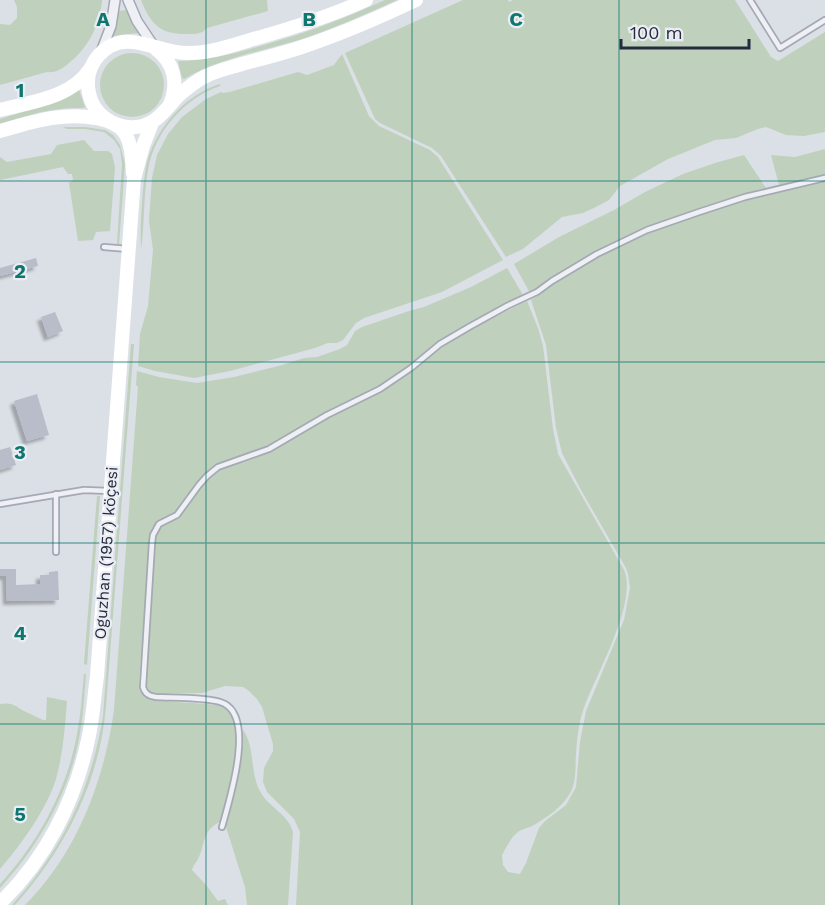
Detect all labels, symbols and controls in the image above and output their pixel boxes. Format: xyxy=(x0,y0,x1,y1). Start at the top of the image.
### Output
text: A xyxy=(96,7,110,31)
text: B xyxy=(302,7,316,31)
text: C xyxy=(509,7,523,31)
scale bar xyxy=(621,12,748,50)
text: 100 m xyxy=(630,22,683,43)
text: 1 xyxy=(16,78,24,102)
text: 2 xyxy=(14,259,26,283)
text: 3 xyxy=(14,440,26,464)
street label: Oguzhan (1957) köçesi xyxy=(90,466,122,640)
text: 4 xyxy=(14,621,27,645)
text: 5 xyxy=(14,802,26,826)

